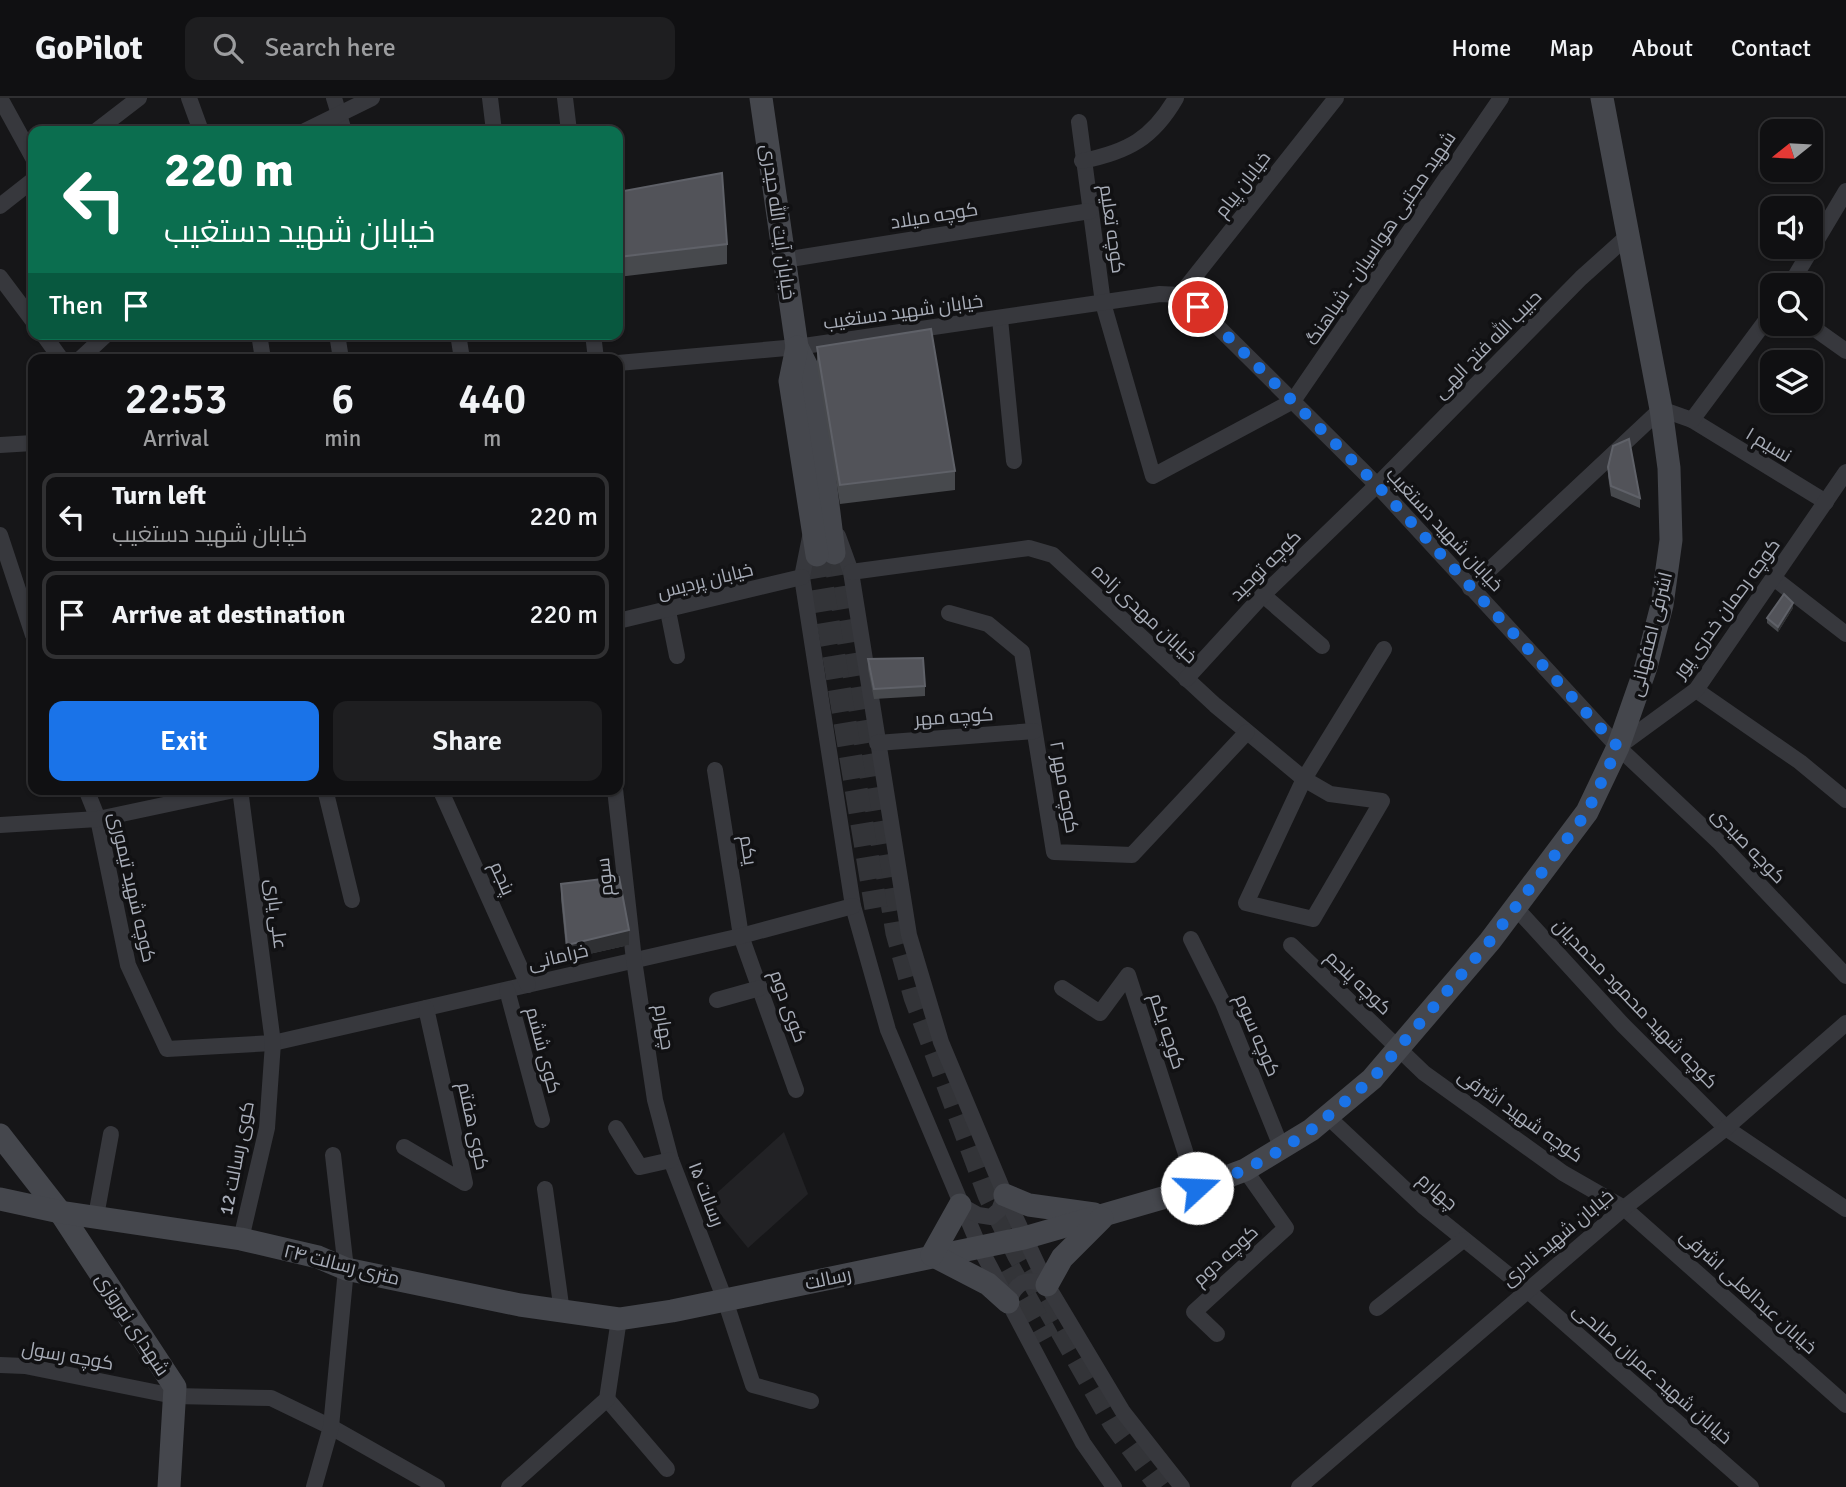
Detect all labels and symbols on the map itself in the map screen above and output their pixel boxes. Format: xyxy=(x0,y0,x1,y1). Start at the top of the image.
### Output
north arrow xyxy=(1760,119,1824,182)
street label: شهید مجتبی هواسیان - شباهنگ xyxy=(1300,127,1461,350)
street label: خیابان آیت الله حیدری xyxy=(755,143,802,301)
street label: خیابان پیام xyxy=(1210,147,1277,223)
street label: کوچه تعلیم xyxy=(1093,183,1130,275)
street label: کوچه میلاد xyxy=(889,197,980,235)
pin xyxy=(1168,277,1228,337)
street label: حبیب الله فتح الهی xyxy=(1428,285,1548,405)
street label: خیابان شهید دستغیب xyxy=(822,289,985,335)
street label: نسیم ۱ xyxy=(1741,422,1796,469)
street label: خیابان شهید دستغیب xyxy=(1381,463,1508,597)
street label: کوچه توحید xyxy=(1225,525,1306,606)
street label: کوچه رحمان خدری پور xyxy=(1667,534,1786,684)
street label: خیابان پردیس xyxy=(655,557,756,604)
street label: خیابان مهدی زاده xyxy=(1086,559,1202,669)
street label: اشرفی اصفهانی xyxy=(1624,569,1678,699)
street label: کوچه مهر xyxy=(913,702,994,732)
street label: کوچه مهر ۲ xyxy=(1044,739,1084,835)
street label: کوچه صیدی xyxy=(1706,802,1791,889)
street label: کوچه شهید تیموری xyxy=(103,810,161,965)
street label: یکم xyxy=(733,833,762,867)
street label: سوم xyxy=(591,856,620,897)
street label: پنجم xyxy=(483,858,520,900)
street label: علی یاری xyxy=(260,878,292,951)
street label: کوچه شهید محمود محمدیان xyxy=(1548,914,1723,1094)
street label: خرامانی xyxy=(526,938,591,976)
street label: کوچه پنجم xyxy=(1319,945,1397,1021)
street label: کوی دوم xyxy=(763,967,812,1046)
street label: کوچه یکم xyxy=(1143,990,1191,1073)
street label: کوچه سوم xyxy=(1228,991,1285,1081)
street label: چهارم xyxy=(648,1003,679,1052)
street label: کوی ششم xyxy=(519,1004,566,1096)
street label: کوچه شهید اشرفی xyxy=(1453,1064,1588,1168)
street label: کوی هفتم xyxy=(451,1080,494,1173)
street label: کوی رسالت 12 xyxy=(214,1099,260,1217)
position arrow xyxy=(1160,1151,1234,1225)
street label: رسالت ۱۵ xyxy=(683,1159,729,1230)
street label: چهارم xyxy=(1412,1168,1462,1217)
street label: خیابان شهید نادری xyxy=(1497,1184,1619,1292)
street label: کوچه دوم xyxy=(1188,1220,1264,1292)
street label: خیابان عبدالعلی اشرفی xyxy=(1675,1224,1822,1360)
street label: ۲۴ متری رسالت xyxy=(281,1239,402,1291)
street label: رسالت xyxy=(803,1262,854,1296)
street label: شهدای نوروزی xyxy=(90,1268,174,1381)
street label: خیابان شهید عمران صالحی xyxy=(1568,1298,1737,1450)
street label: کوچه رسول xyxy=(20,1336,116,1376)

